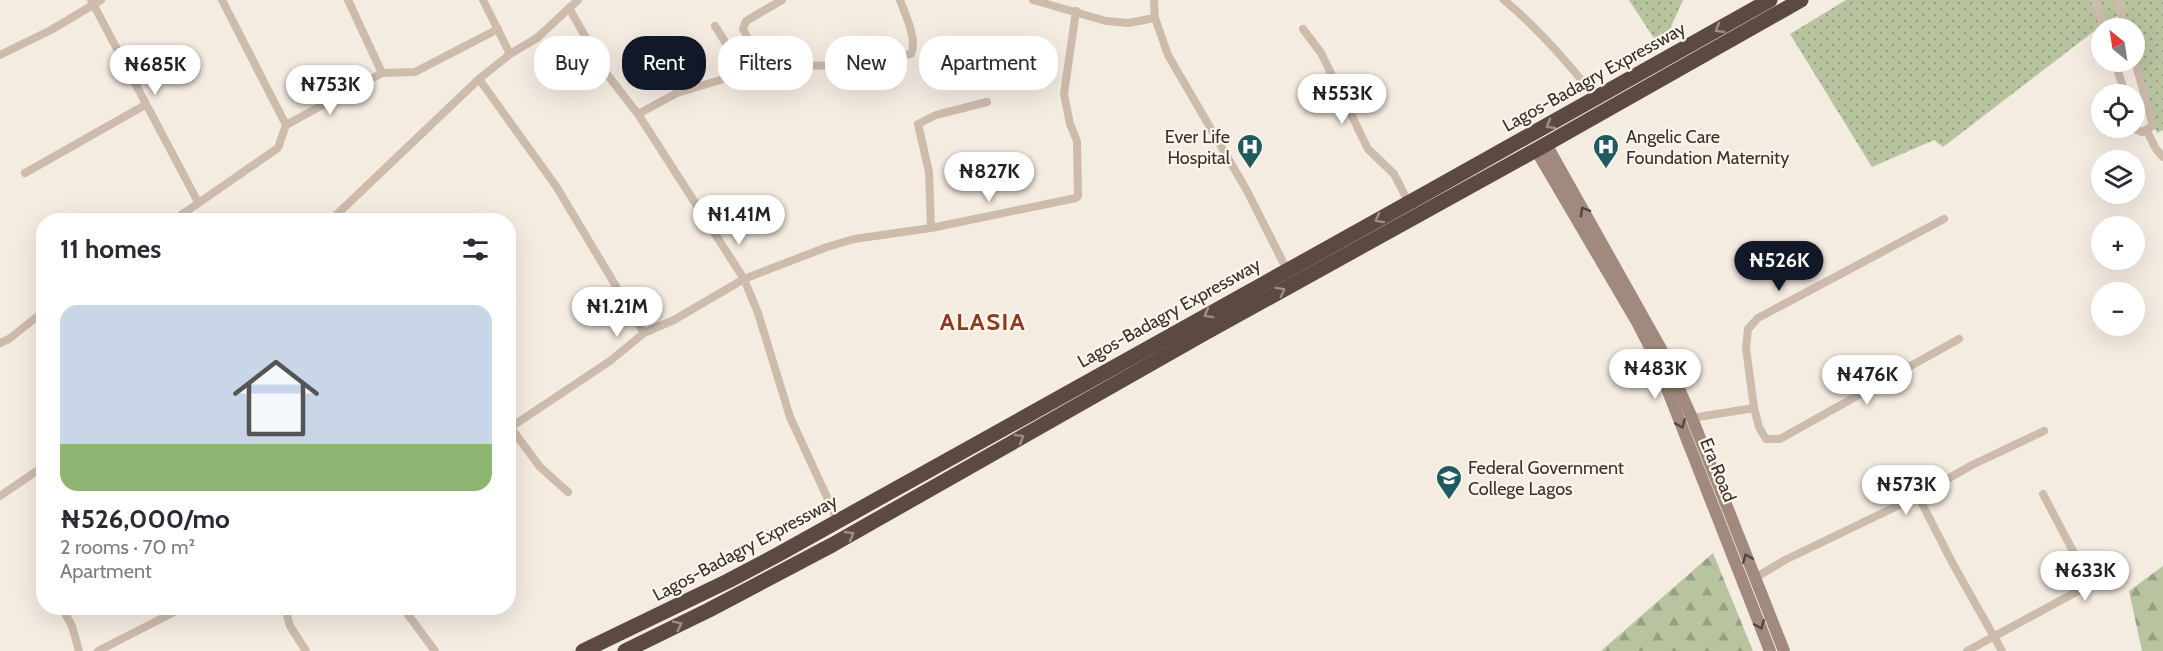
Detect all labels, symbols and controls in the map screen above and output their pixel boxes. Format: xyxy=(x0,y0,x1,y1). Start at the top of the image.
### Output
street label: Lagos-Badagry Expressway xyxy=(1499,17,1689,137)
north arrow xyxy=(2091,18,2145,72)
map controls xyxy=(2091,18,2145,336)
one-way arrow xyxy=(1715,22,1725,33)
chip: Buy xyxy=(534,36,610,90)
chip: Rent xyxy=(622,36,706,90)
chip: Filters xyxy=(718,36,813,90)
chip: New xyxy=(825,36,907,90)
chip: Apartment xyxy=(919,36,1058,90)
pin: ₦685K xyxy=(113,45,197,96)
text: ₦685K xyxy=(124,52,186,76)
pin: ₦753K xyxy=(288,65,372,116)
text: ₦753K xyxy=(300,72,360,96)
pin: ₦553K xyxy=(1300,74,1384,125)
text: ₦553K xyxy=(1312,81,1372,105)
button: locate xyxy=(2091,84,2145,138)
one-way arrow xyxy=(1546,118,1556,130)
place label: Ever Life Hospital xyxy=(1165,126,1231,169)
place label: Angelic Care Foundation Maternity xyxy=(1626,126,1789,169)
hospital icon: Ever Life Hospital xyxy=(1235,132,1265,170)
hospital icon: Angelic Care Foundation Maternity xyxy=(1591,132,1621,170)
button: layers xyxy=(2091,150,2145,204)
pin: ₦827K xyxy=(947,152,1031,203)
text: ₦827K xyxy=(958,159,1020,183)
pin: ₦1.41M xyxy=(690,195,788,246)
text: ₦1.41M xyxy=(707,202,771,226)
one-way arrow xyxy=(1580,207,1591,217)
one-way arrow xyxy=(1375,212,1385,223)
button: + xyxy=(2091,216,2145,270)
text: 11 homes xyxy=(60,233,161,265)
icon: filters xyxy=(459,233,492,266)
pin: ₦526K xyxy=(1737,241,1821,292)
text: ₦526K xyxy=(1748,248,1810,272)
street label: Lagos-Badagry Expressway xyxy=(1074,253,1264,373)
button: − xyxy=(2091,282,2145,336)
pin: ₦1.21M xyxy=(568,287,666,338)
one-way arrow xyxy=(1275,287,1285,298)
text: ₦1.21M xyxy=(586,294,648,318)
district label: ALASIA xyxy=(940,307,1026,336)
one-way arrow xyxy=(1204,307,1214,318)
icon: home xyxy=(222,344,330,452)
pin: ₦483K xyxy=(1613,349,1697,400)
pin: ₦476K xyxy=(1825,355,1909,406)
text: ₦483K xyxy=(1623,356,1687,380)
text: ₦476K xyxy=(1836,362,1898,386)
one-way arrow xyxy=(1674,418,1686,429)
one-way arrow xyxy=(1014,434,1024,445)
street label: Era Road xyxy=(1695,435,1741,505)
place label: Federal Government College Lagos xyxy=(1468,457,1624,500)
school or university icon: Federal Government College Lagos xyxy=(1434,463,1464,501)
pin: ₦573K xyxy=(1864,465,1948,516)
text: ₦573K xyxy=(1876,472,1936,496)
street label: Lagos-Badagry Expressway xyxy=(649,490,841,606)
text: ₦526,000/mo xyxy=(60,503,230,535)
one-way arrow xyxy=(844,531,854,542)
text: 2 rooms · 70 m² xyxy=(60,535,195,559)
pin: ₦633K xyxy=(2043,551,2127,602)
one-way arrow xyxy=(1742,553,1754,564)
text: ₦633K xyxy=(2054,558,2116,582)
text: Apartment xyxy=(60,559,152,583)
one-way arrow xyxy=(1753,619,1765,630)
one-way arrow xyxy=(671,621,682,633)

